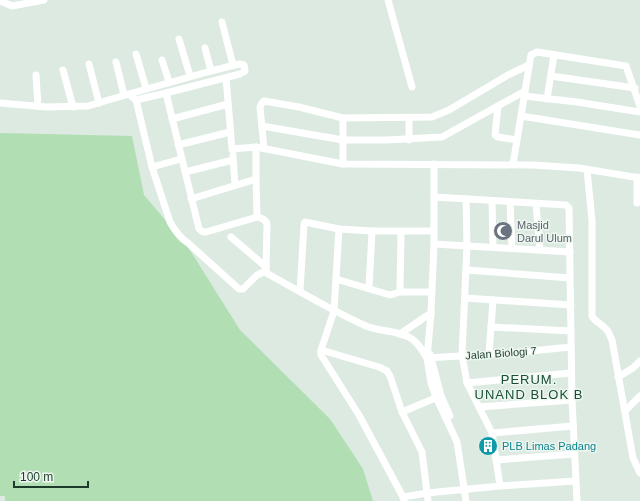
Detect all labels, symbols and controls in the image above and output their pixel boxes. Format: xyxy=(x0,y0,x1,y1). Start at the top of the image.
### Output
place label: Masjid Darul Ulum xyxy=(517,219,572,244)
mosque icon: Masjid Darul Ulum xyxy=(492,220,514,242)
street label: Jalan Biologi 7 xyxy=(465,345,537,361)
district label: PERUM. UNAND BLOK B xyxy=(475,372,583,402)
building icon: PLB Limas Padang xyxy=(477,435,499,457)
place label: PLB Limas Padang xyxy=(502,440,596,452)
scale bar xyxy=(14,463,88,489)
text: 100 m xyxy=(20,470,53,484)

